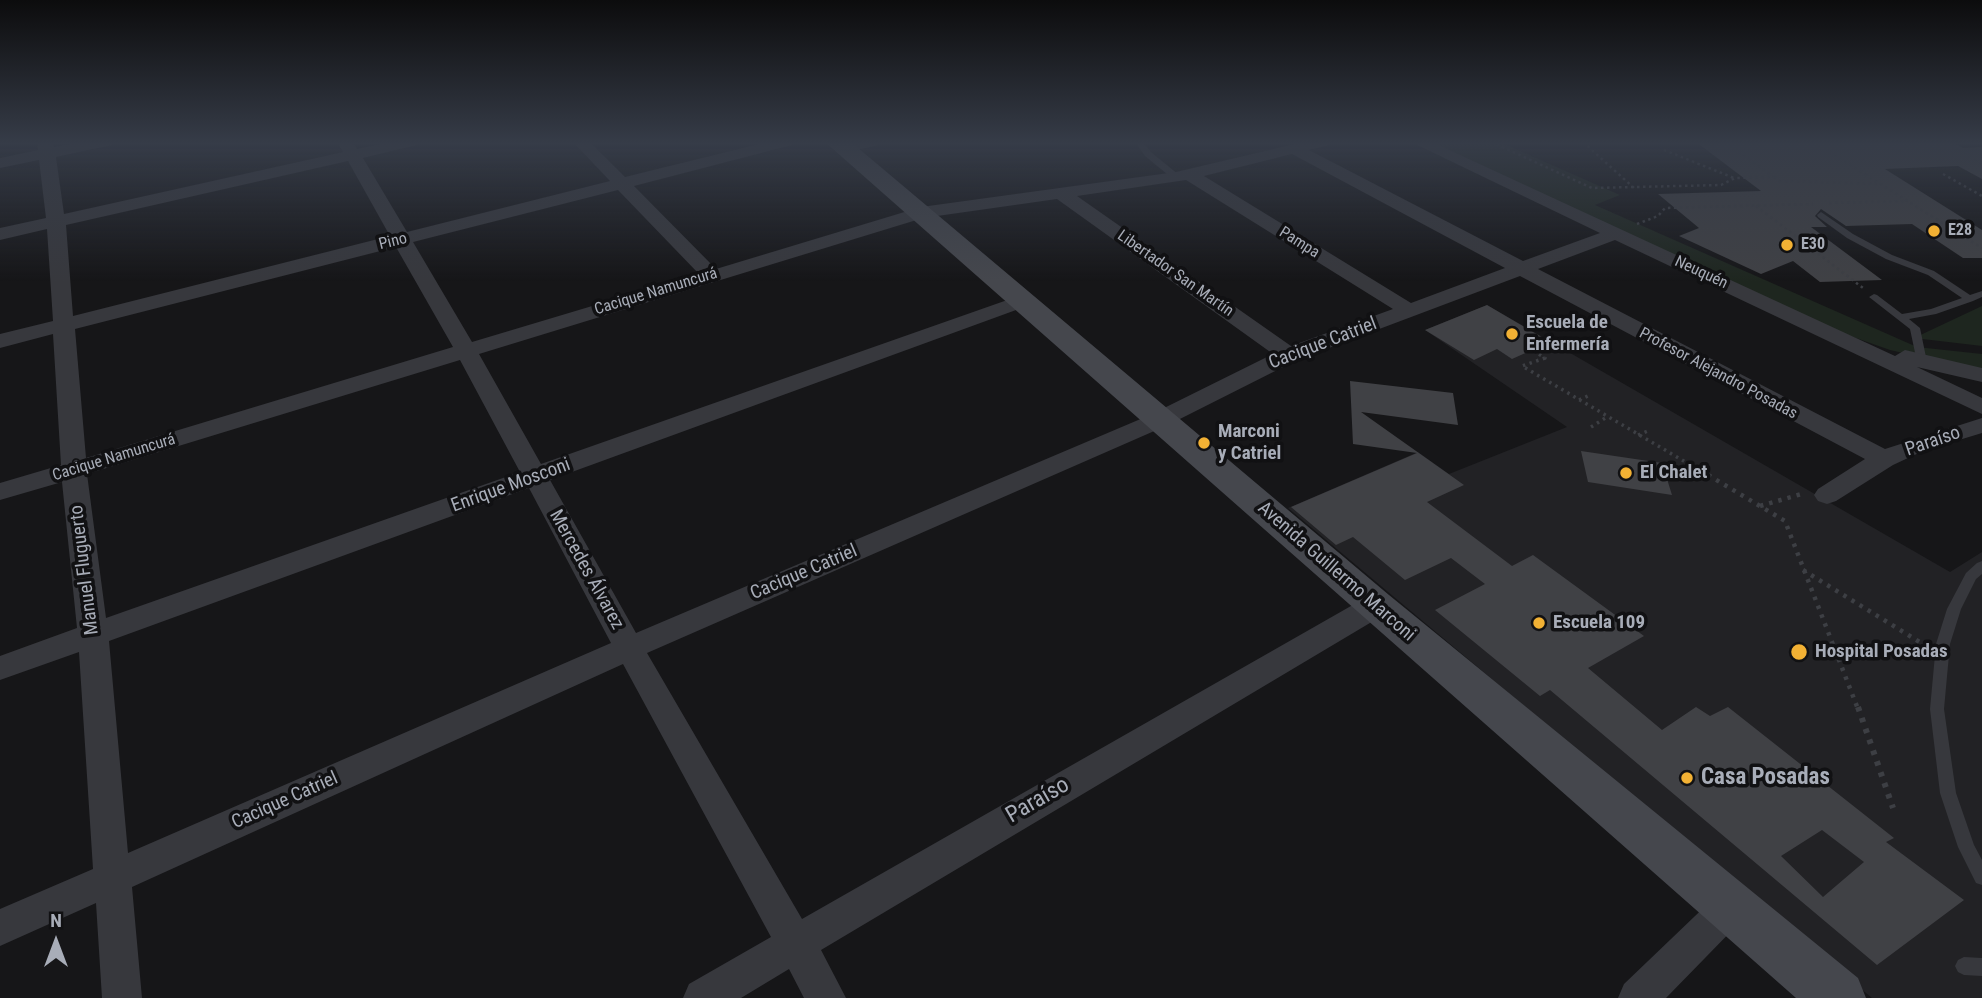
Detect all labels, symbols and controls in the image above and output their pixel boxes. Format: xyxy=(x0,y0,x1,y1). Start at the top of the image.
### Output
place label: E28 xyxy=(1948,221,1972,241)
street label: Pampa xyxy=(1275,223,1323,263)
marker: E28 xyxy=(1926,223,1942,239)
street label: Libertador San Martín xyxy=(1113,227,1237,321)
street label: Pino xyxy=(377,229,409,255)
place label: E30 xyxy=(1801,235,1825,255)
marker: E30 xyxy=(1779,237,1795,253)
street label: Neuquén xyxy=(1672,252,1730,294)
street label: Cacique Namuncurá xyxy=(592,264,720,320)
place label: Escuela de Enfermería xyxy=(1526,312,1609,356)
street label: Cacique Catriel xyxy=(1266,313,1380,375)
street label: Profesor Alejandro Posadas xyxy=(1636,324,1800,424)
marker: Escuela de Enfermería xyxy=(1504,326,1520,342)
place label: Marconi y Catriel xyxy=(1218,421,1281,465)
street label: Paraíso xyxy=(1902,422,1964,462)
street label: Cacique Namuncurá xyxy=(50,430,178,486)
marker: Marconi y Catriel xyxy=(1196,435,1212,451)
street label: Enrique Mosconi xyxy=(448,454,574,518)
place label: El Chalet xyxy=(1640,462,1707,484)
marker: El Chalet xyxy=(1618,465,1634,481)
street label: Avenida Guillermo Marconi xyxy=(1253,497,1419,647)
street label: Manuel Fluguerto xyxy=(66,504,104,636)
street label: Mercedes Álvarez xyxy=(544,506,628,634)
street label: Cacique Catriel xyxy=(747,540,861,606)
place label: Escuela 109 xyxy=(1553,612,1645,634)
marker: Escuela 109 xyxy=(1531,615,1547,631)
place label: Hospital Posadas xyxy=(1815,641,1948,663)
marker: Hospital Posadas xyxy=(1789,642,1809,662)
place label: Casa Posadas xyxy=(1701,764,1830,792)
street label: Cacique Catriel xyxy=(228,767,342,835)
marker: Casa Posadas xyxy=(1679,770,1695,786)
street label: Paraíso xyxy=(1001,772,1075,830)
north arrow xyxy=(21,907,91,977)
text: N xyxy=(50,909,62,932)

